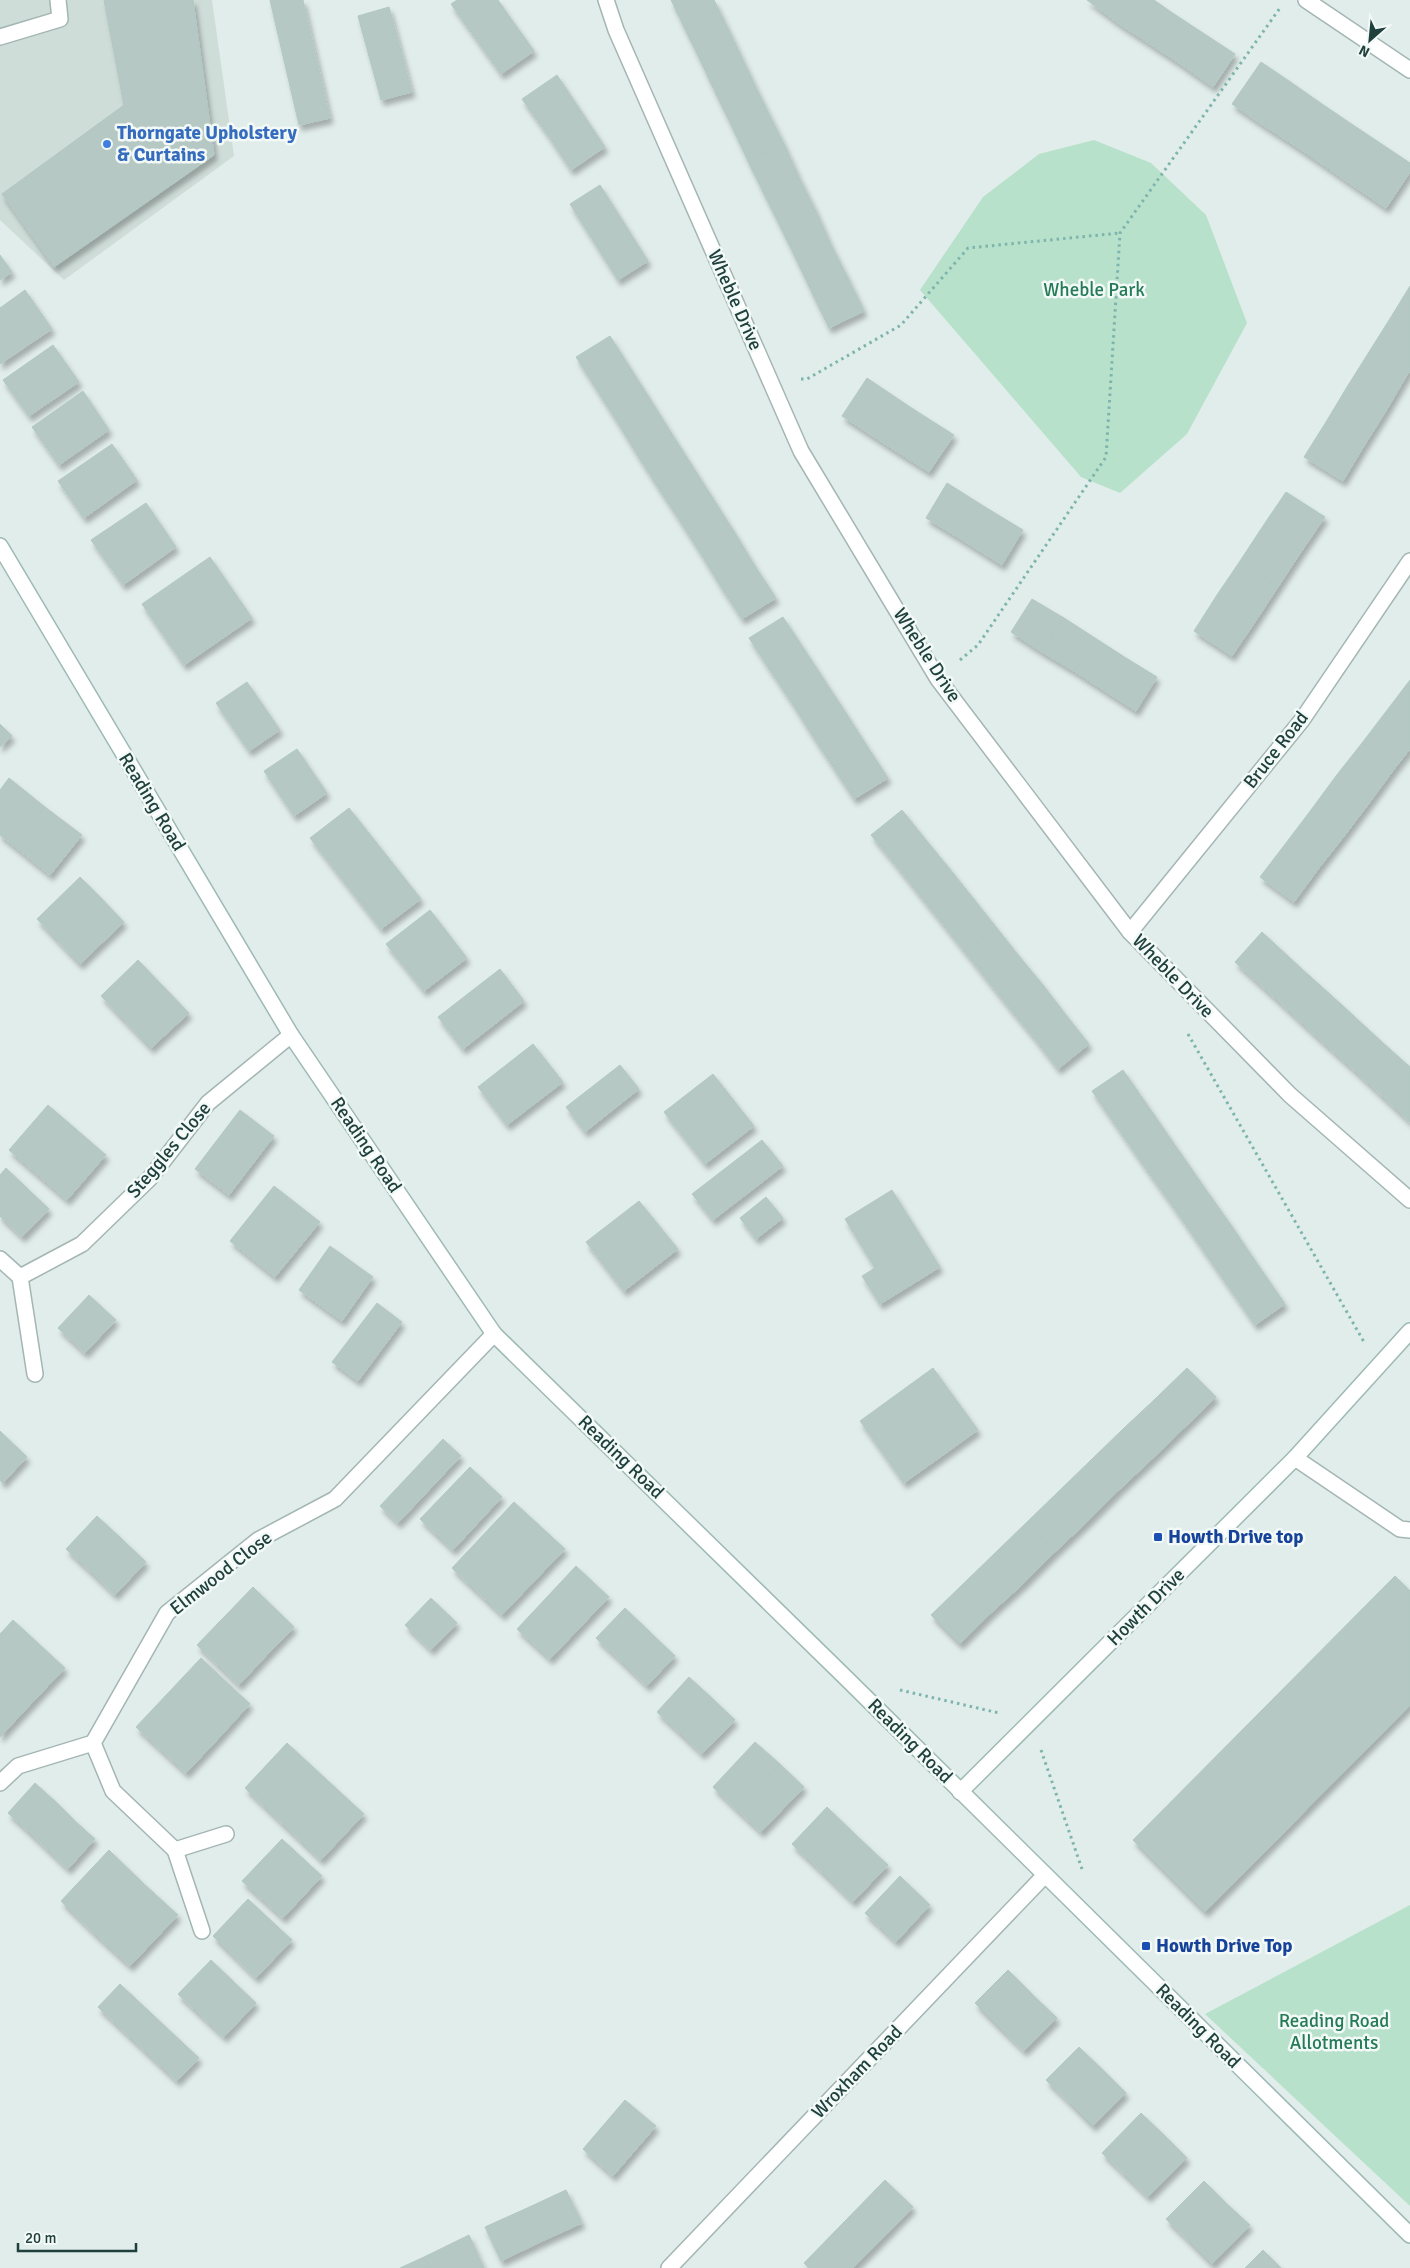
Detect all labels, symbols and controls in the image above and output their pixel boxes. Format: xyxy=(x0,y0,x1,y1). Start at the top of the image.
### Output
north arrow xyxy=(1345,15,1395,65)
text: N xyxy=(1356,41,1373,61)
place label: Thorngate Upholstery & Curtains xyxy=(117,121,297,167)
marker: Thorngate Upholstery & Curtains xyxy=(101,138,113,150)
street label: Wheble Drive xyxy=(702,246,768,354)
park label: Wheble Park xyxy=(1043,278,1145,302)
street label: Wheble Drive xyxy=(888,603,966,707)
street label: Bruce Road xyxy=(1238,706,1314,794)
street label: Reading Road xyxy=(113,748,191,856)
street label: Wheble Drive xyxy=(1127,929,1219,1023)
street label: Reading Road xyxy=(325,1092,407,1198)
street label: Steggles Close xyxy=(122,1097,216,1203)
street label: Reading Road xyxy=(573,1410,669,1504)
place label: Howth Drive top xyxy=(1168,1525,1303,1549)
street label: Elmwood Close xyxy=(165,1526,277,1620)
marker: Howth Drive top xyxy=(1152,1531,1164,1543)
street label: Howth Drive xyxy=(1102,1563,1190,1651)
street label: Reading Road xyxy=(862,1693,958,1789)
place label: Howth Drive Top xyxy=(1156,1934,1292,1958)
marker: Howth Drive Top xyxy=(1140,1940,1152,1952)
street label: Reading Road xyxy=(1150,1978,1246,2074)
park label: Reading Road Allotments xyxy=(1279,2009,1389,2055)
street label: Wroxham Road xyxy=(806,2020,908,2124)
scale bar xyxy=(18,2220,135,2252)
text: 20 m xyxy=(25,2229,56,2247)

